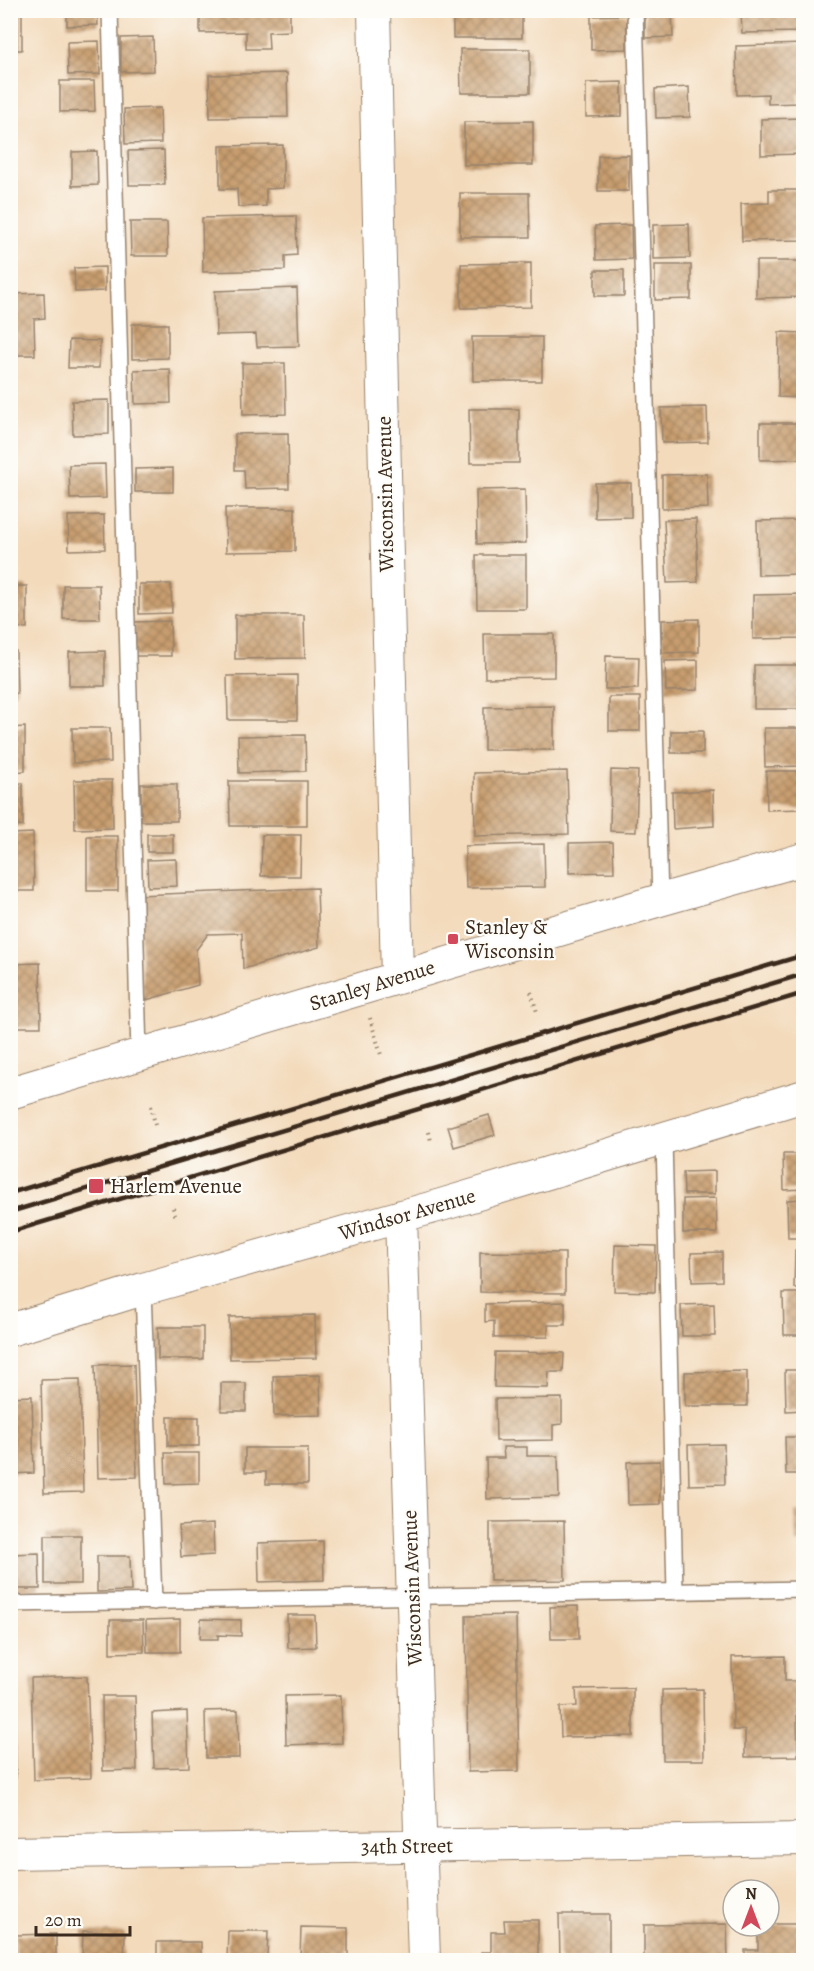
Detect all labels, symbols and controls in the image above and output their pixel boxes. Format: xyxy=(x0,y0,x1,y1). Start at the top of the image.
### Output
street label: Wisconsin Avenue xyxy=(370,416,400,573)
place label: Stanley & Wisconsin xyxy=(464,913,555,965)
marker: Stanley & Wisconsin xyxy=(446,932,460,946)
street label: Stanley Avenue xyxy=(306,953,438,1017)
place label: Harlem Avenue xyxy=(110,1172,242,1200)
marker: Harlem Avenue xyxy=(87,1177,105,1195)
street label: Windsor Avenue xyxy=(334,1181,479,1247)
street label: Wisconsin Avenue xyxy=(395,1509,429,1668)
street label: 34th Street xyxy=(361,1831,453,1861)
north arrow xyxy=(721,1878,781,1938)
text: N xyxy=(745,1883,757,1905)
scale bar xyxy=(36,1899,130,1937)
text: 20 m xyxy=(45,1908,82,1932)

